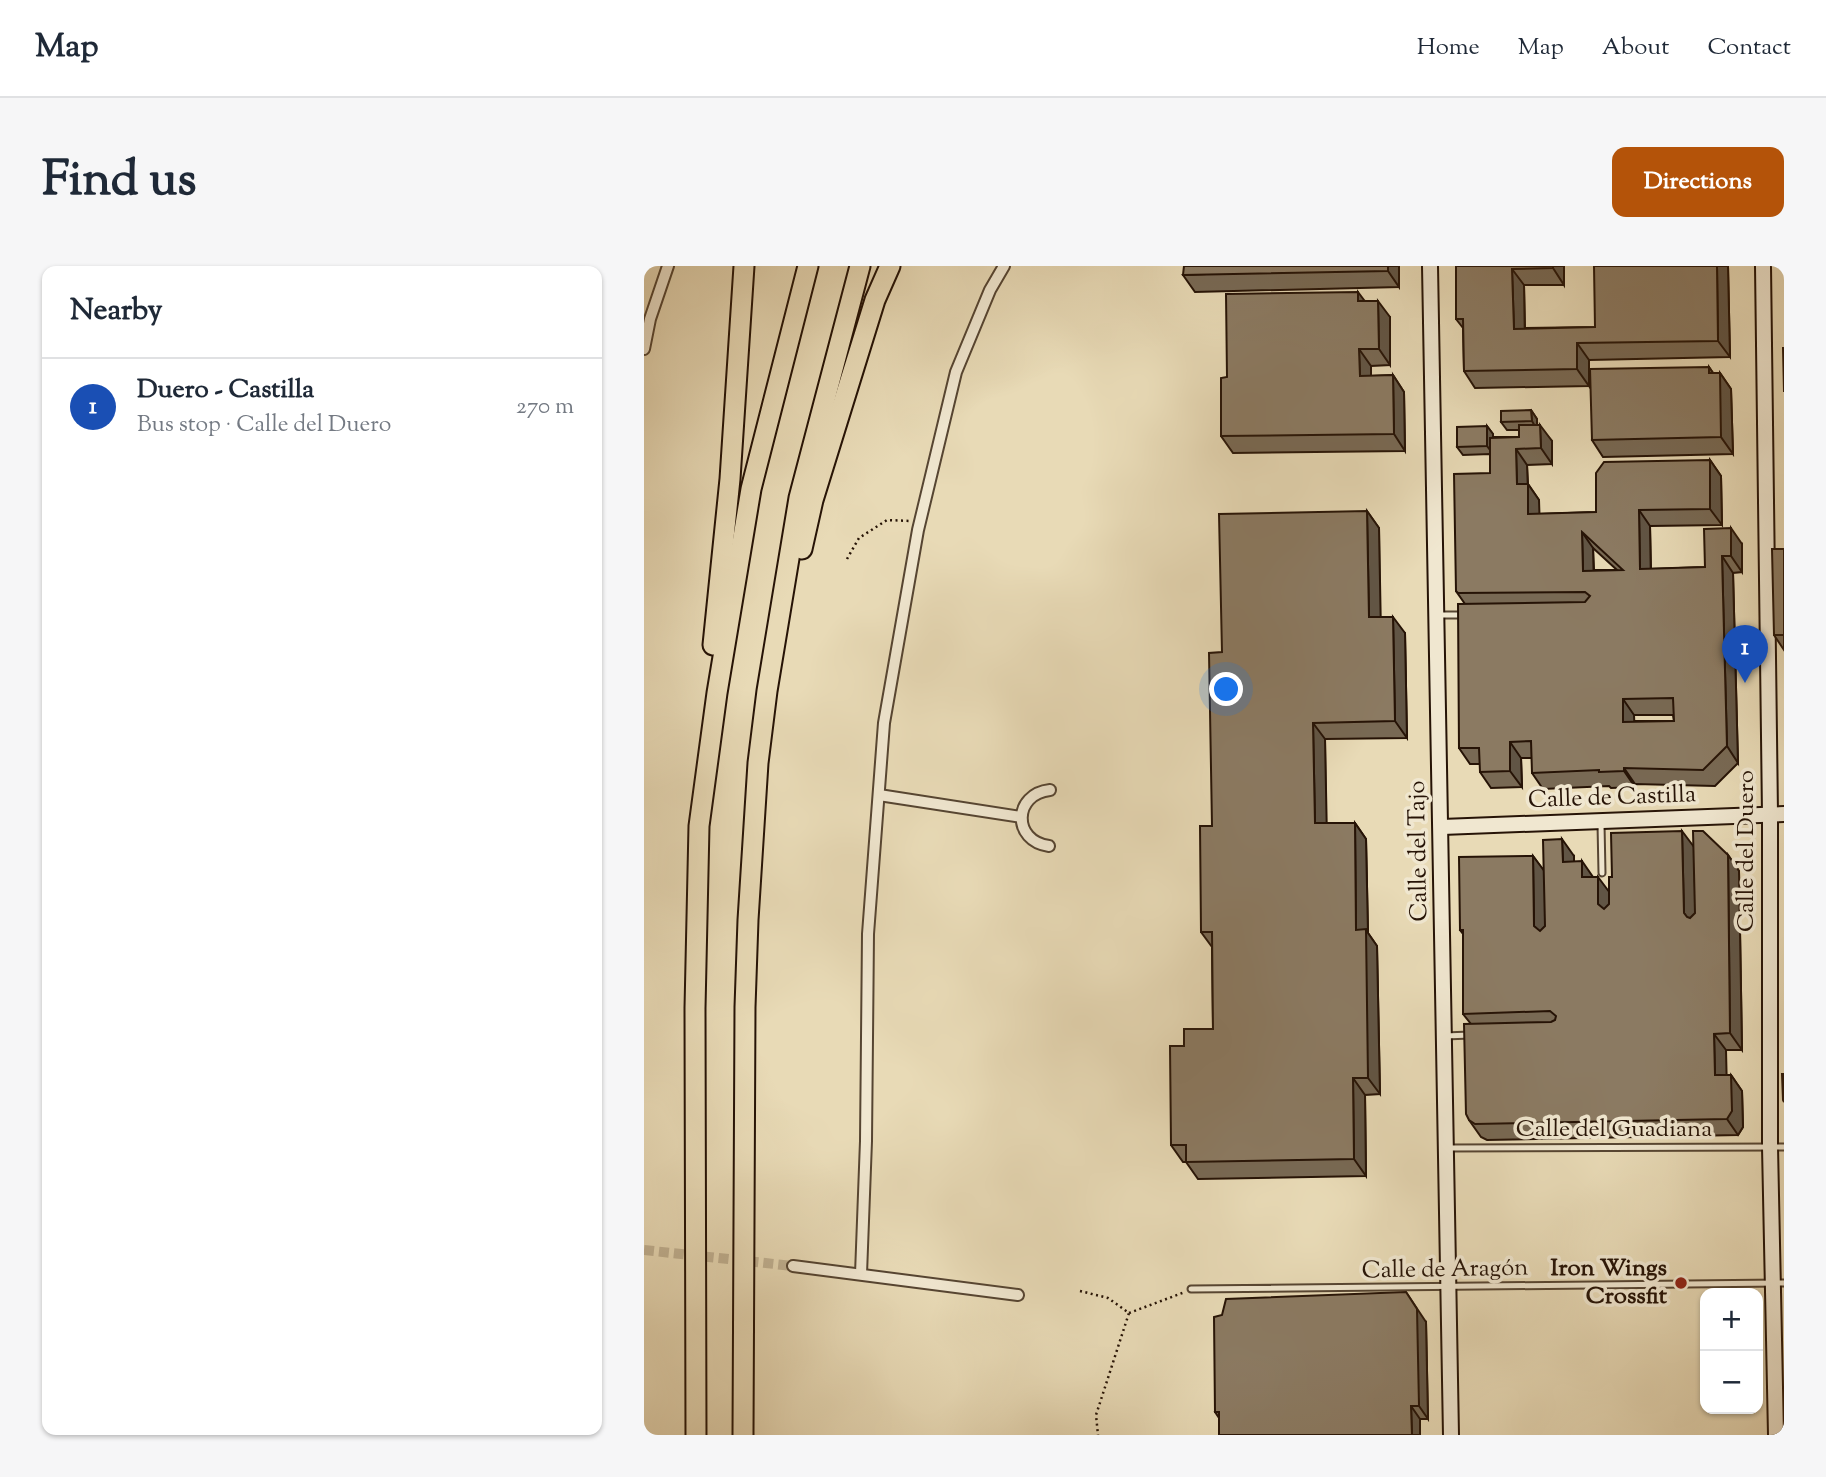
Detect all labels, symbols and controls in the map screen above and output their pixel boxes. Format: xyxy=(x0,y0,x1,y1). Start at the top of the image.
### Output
text: Map xyxy=(35,24,99,72)
text: Home xyxy=(1417,31,1480,65)
text: Map xyxy=(1518,31,1564,65)
text: About xyxy=(1602,31,1669,65)
text: Contact xyxy=(1707,31,1791,65)
text: Find us xyxy=(42,147,196,217)
button: Directions xyxy=(1612,147,1784,217)
text: Nearby xyxy=(70,290,162,333)
text: Duero - Castilla xyxy=(137,372,314,409)
text: 1 xyxy=(89,391,97,424)
text: 270 m xyxy=(516,391,574,424)
text: Bus stop · Calle del Duero xyxy=(137,409,391,442)
pin: 1 xyxy=(1722,625,1768,683)
your location xyxy=(1209,672,1243,706)
street label: Calle del Duero xyxy=(1730,770,1764,932)
street label: Calle de Castilla xyxy=(1527,778,1697,818)
street label: Calle del Tajo xyxy=(1401,780,1437,922)
street label: Calle del Guadiana xyxy=(1516,1113,1712,1147)
street label: Calle de Aragón xyxy=(1361,1252,1529,1288)
place label: Iron Wings Crossfit xyxy=(1551,1252,1668,1314)
marker: Iron Wings Crossfit xyxy=(1673,1275,1689,1291)
map controls xyxy=(1700,1288,1763,1414)
button: + xyxy=(1700,1288,1763,1351)
button: − xyxy=(1700,1351,1763,1414)

